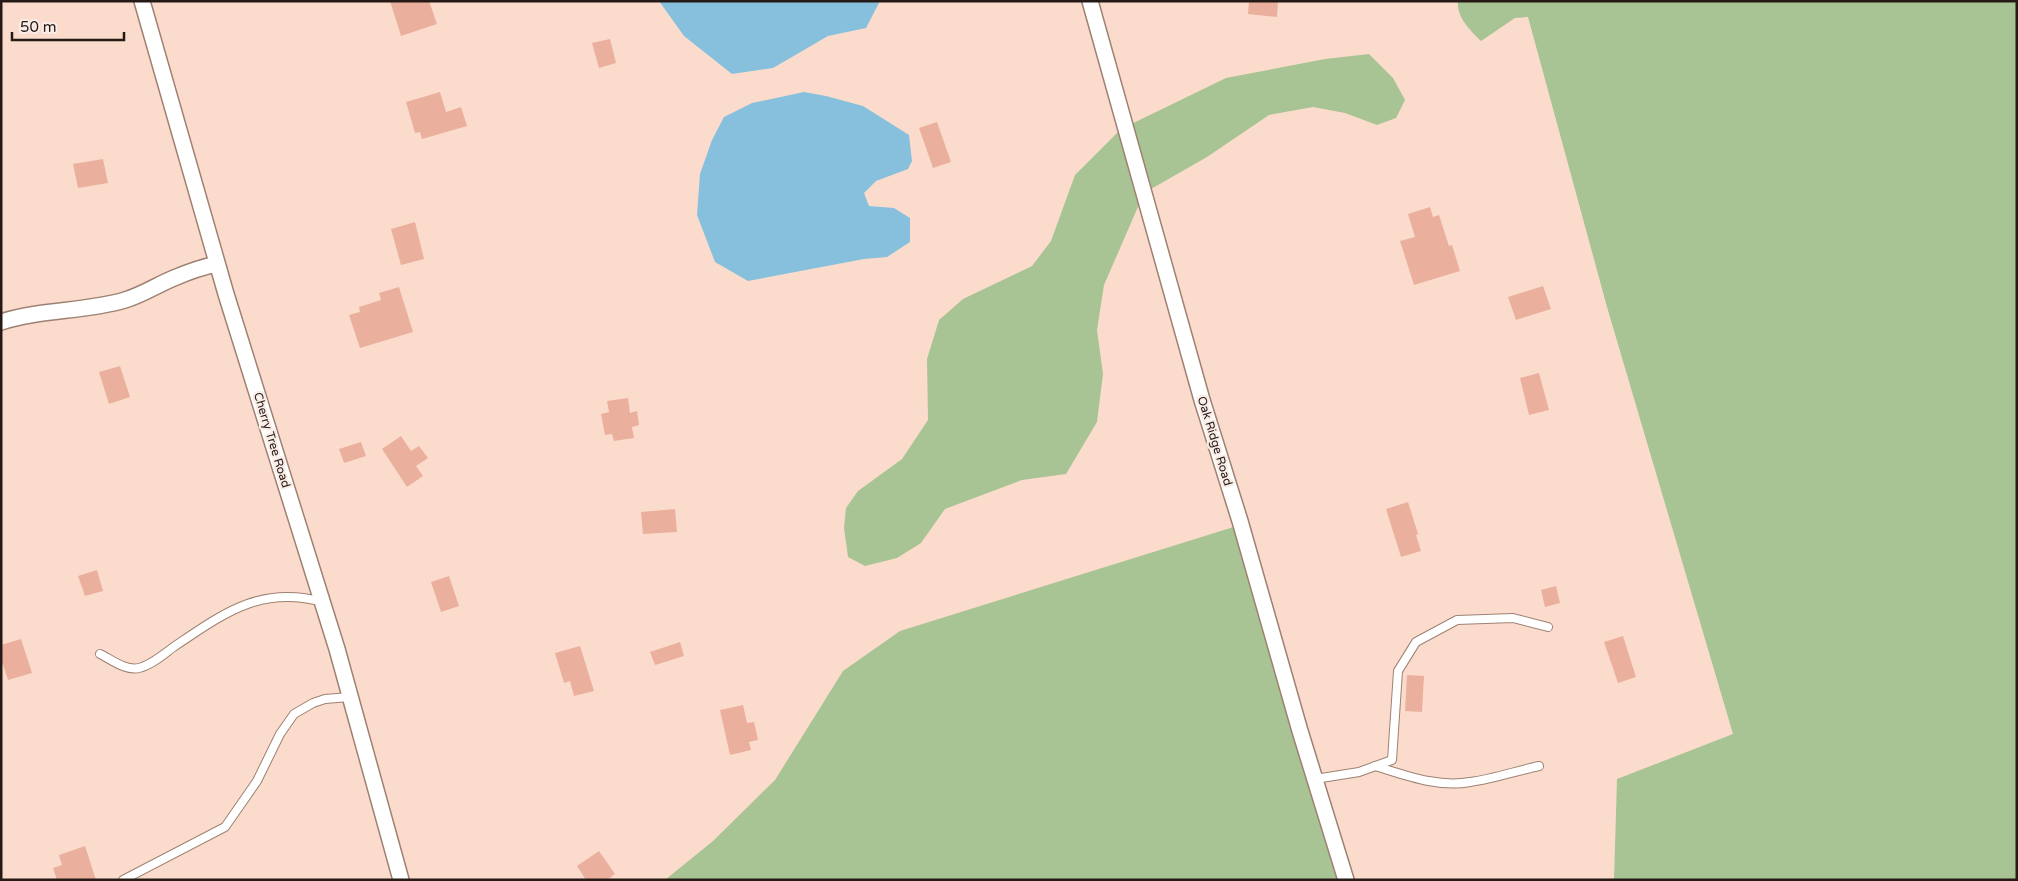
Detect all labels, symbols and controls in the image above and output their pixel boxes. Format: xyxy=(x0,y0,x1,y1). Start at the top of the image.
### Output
scale bar xyxy=(12,10,125,42)
text: 50 m xyxy=(20,18,57,36)
street label: Cherry Tree Road xyxy=(251,391,293,489)
street label: Oak Ridge Road xyxy=(1195,395,1235,487)

